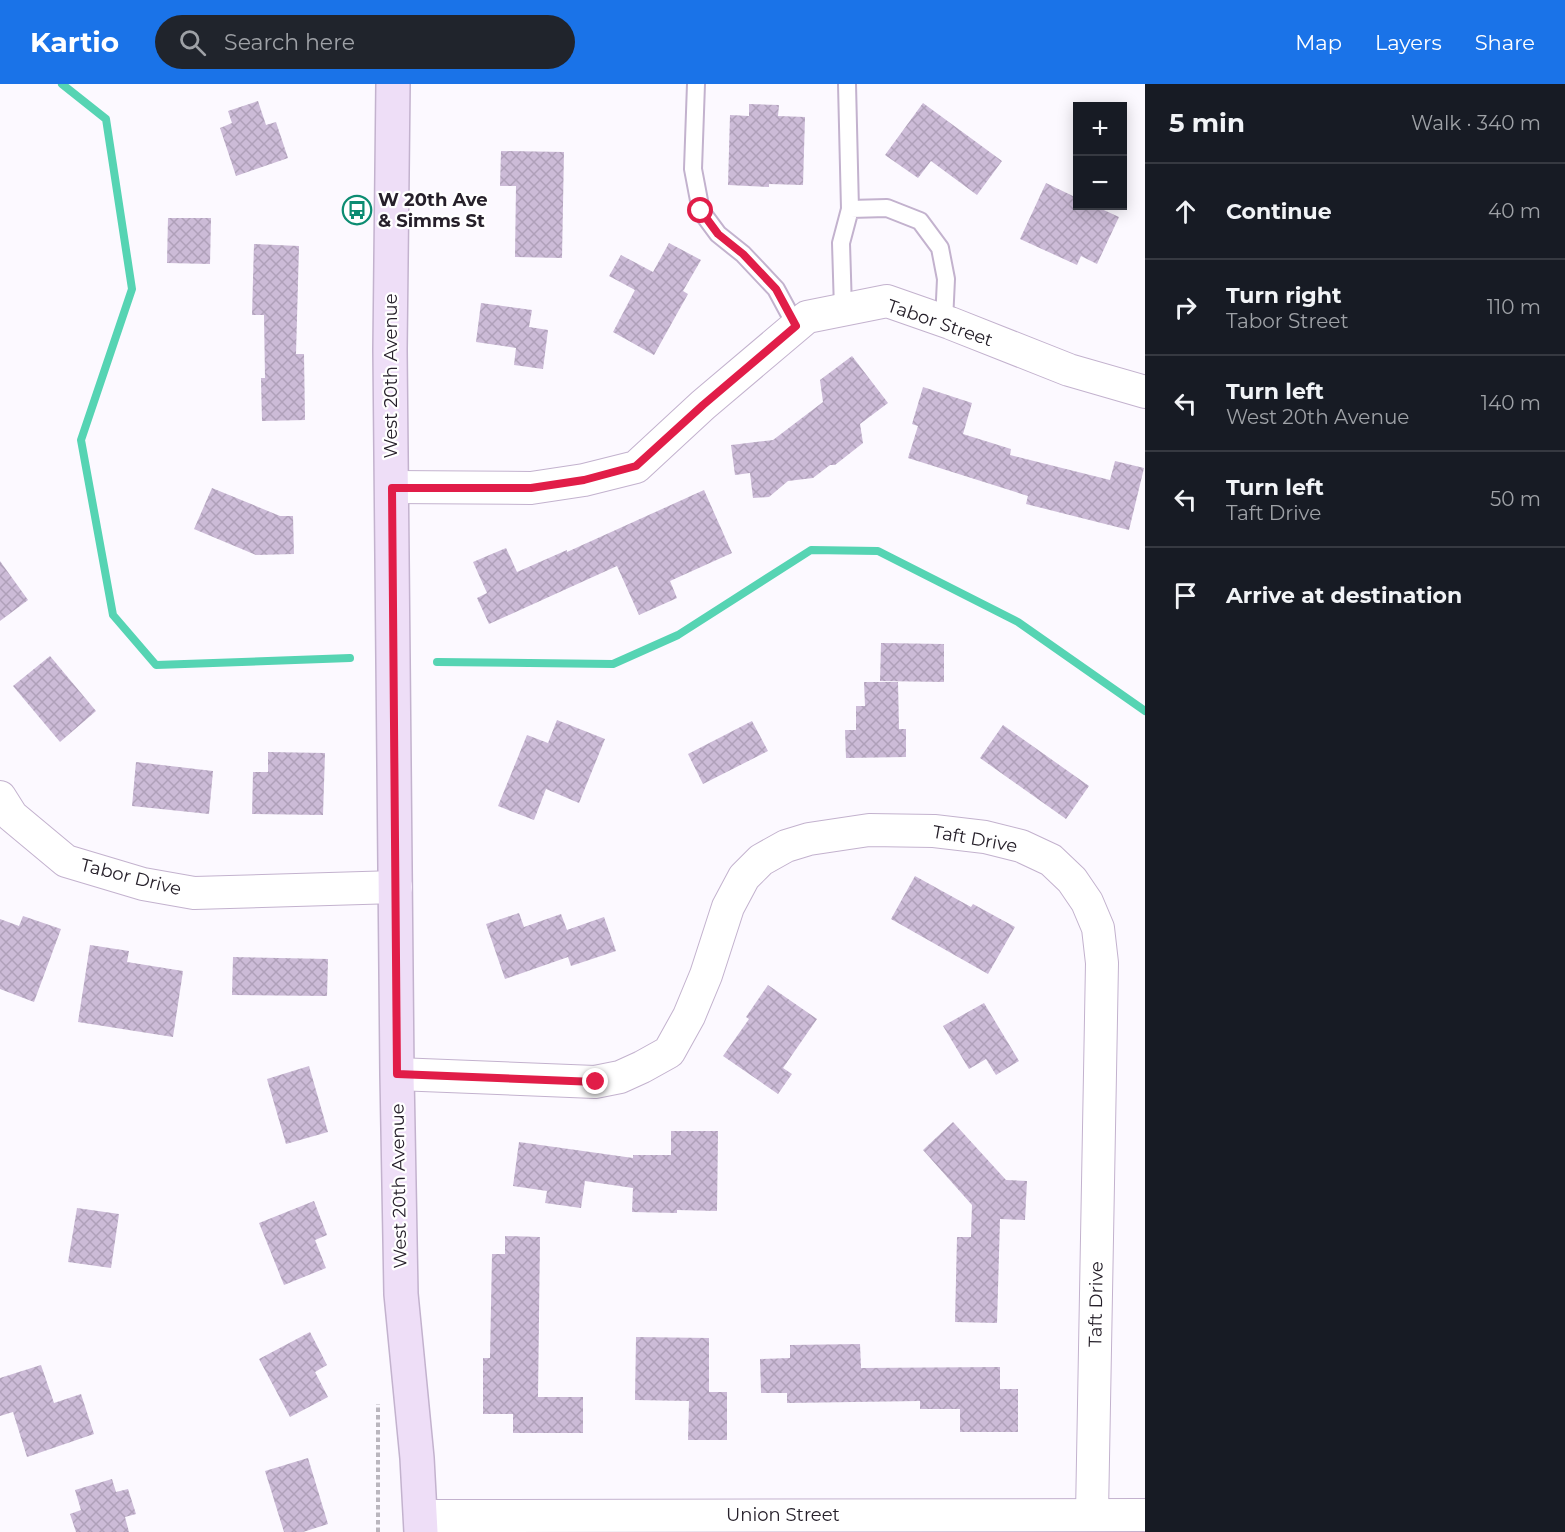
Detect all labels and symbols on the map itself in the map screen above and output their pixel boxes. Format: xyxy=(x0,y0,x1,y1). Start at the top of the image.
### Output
place label: W 20th Ave & Simms St xyxy=(378,189,488,232)
bus stop icon: W 20th Ave & Simms St xyxy=(341,194,373,226)
route start xyxy=(687,197,713,223)
street label: West 20th Avenue xyxy=(380,293,402,459)
street label: Tabor Street xyxy=(884,295,996,351)
street label: Taft Drive xyxy=(931,821,1019,857)
street label: Tabor Drive xyxy=(78,854,184,900)
route end xyxy=(582,1068,608,1094)
street label: West 20th Avenue xyxy=(387,1103,411,1269)
street label: Taft Drive xyxy=(1084,1261,1108,1347)
street label: Union Street xyxy=(726,1504,840,1526)

